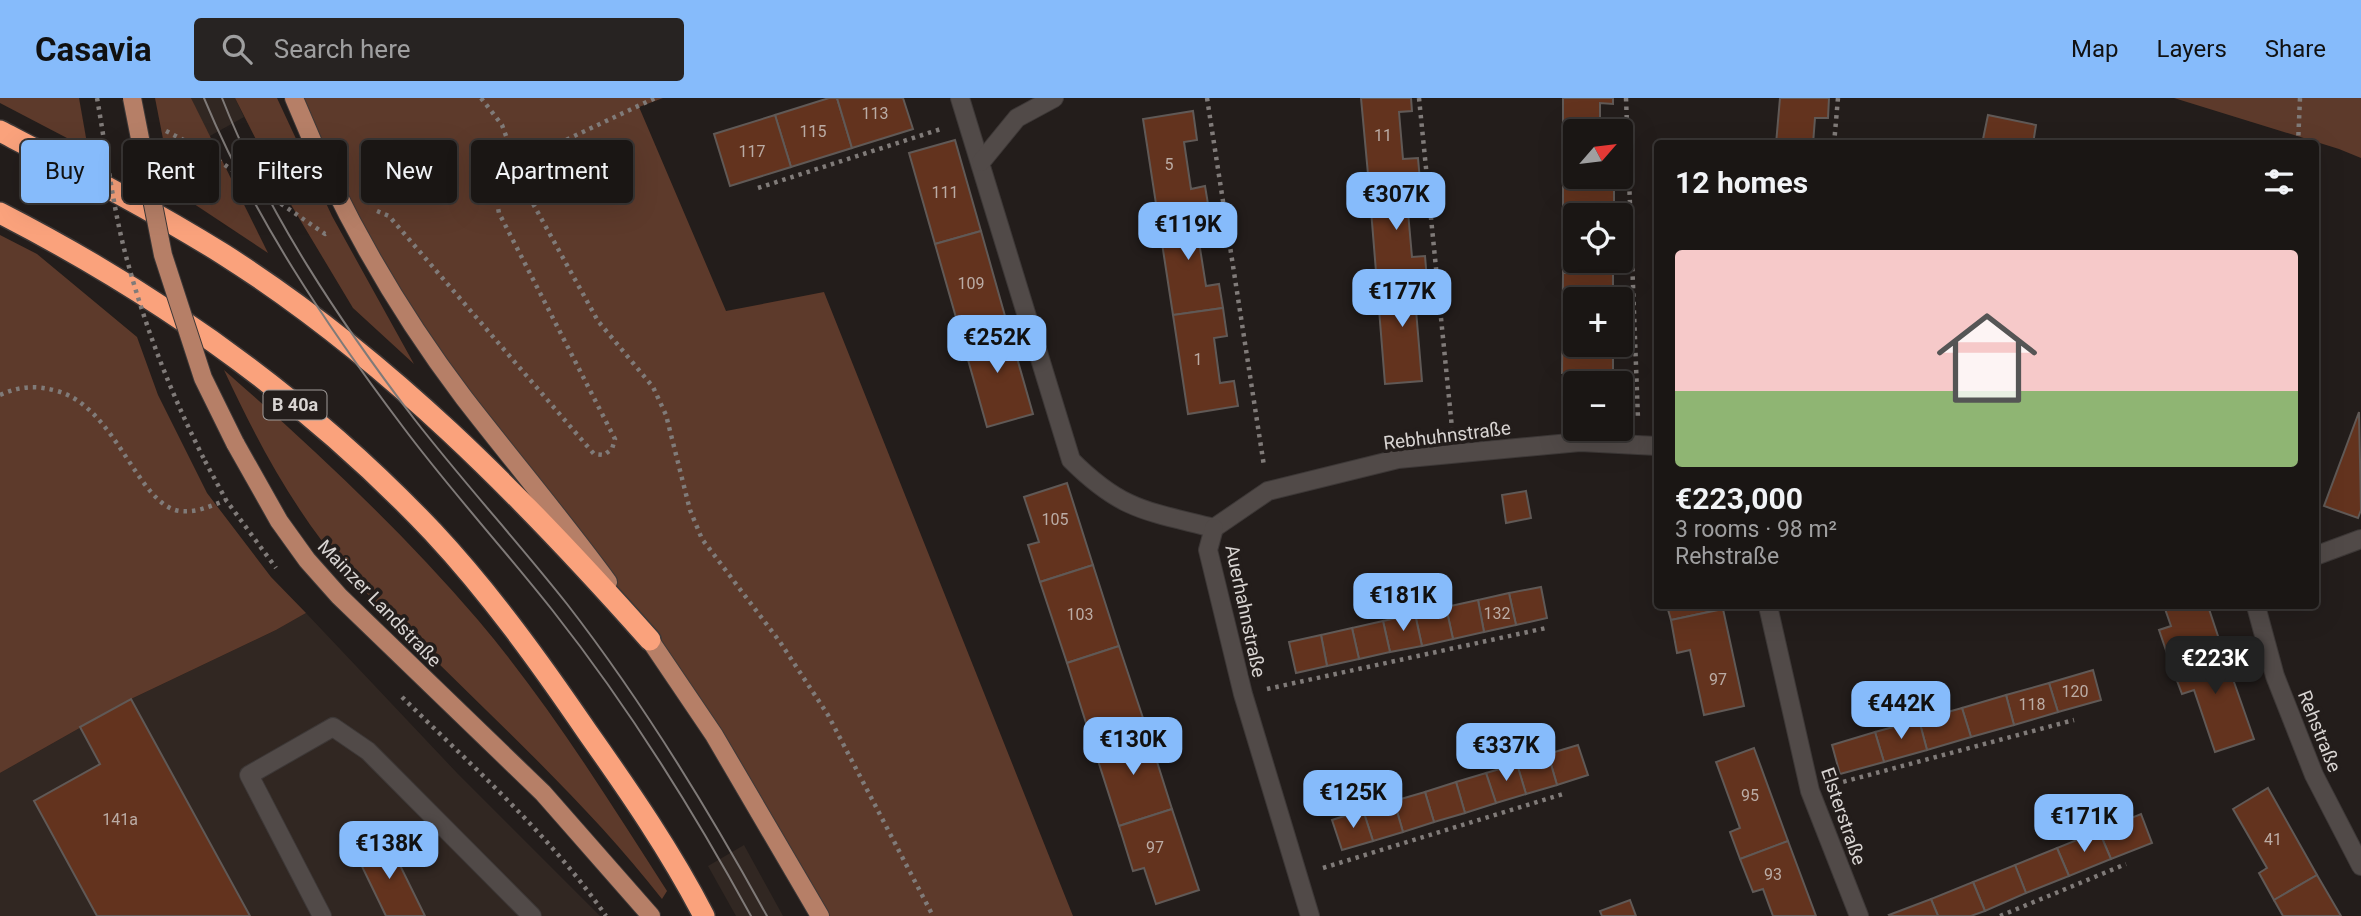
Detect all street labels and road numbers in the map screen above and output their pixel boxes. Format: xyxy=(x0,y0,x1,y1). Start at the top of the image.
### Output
road number: B 40a xyxy=(264,390,326,419)
street label: Rebhuhnstraße xyxy=(1382,416,1512,455)
street label: Mainzer Landstraße xyxy=(313,535,446,672)
street label: Auerhahnstraße xyxy=(1220,543,1271,679)
street label: Rehstraße xyxy=(2293,687,2346,775)
street label: Elsterstraße xyxy=(1816,764,1871,868)

